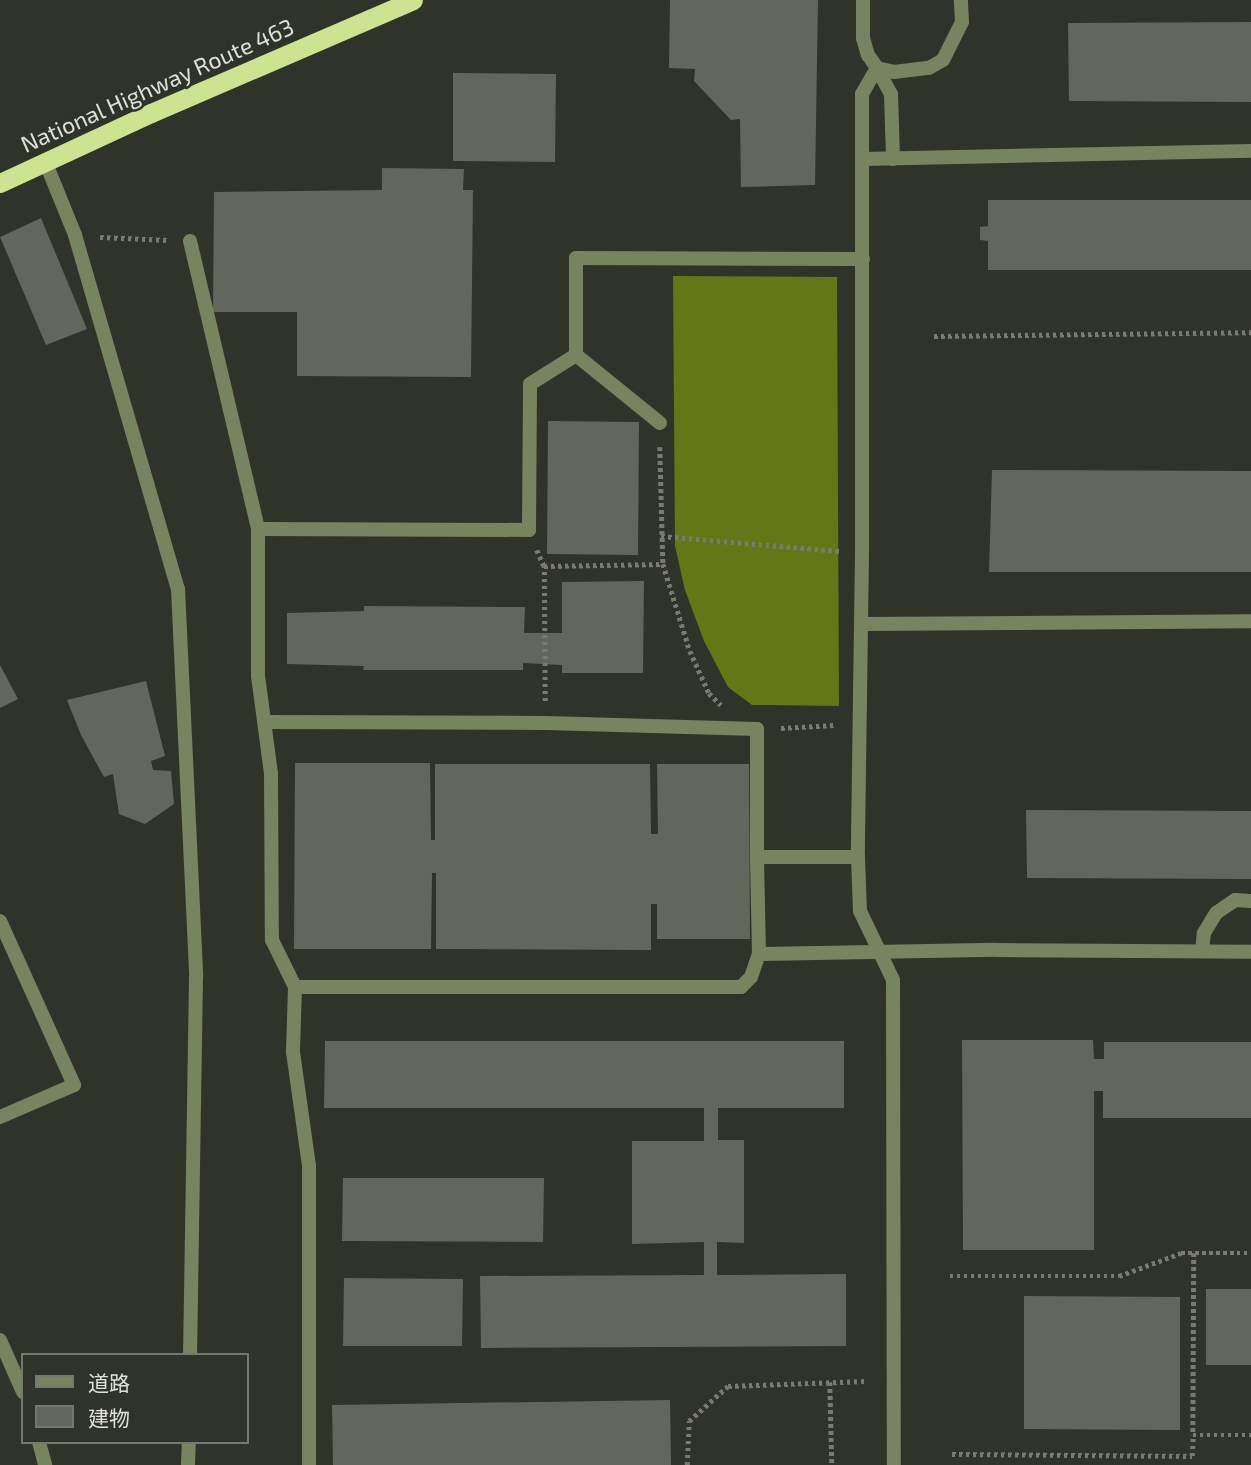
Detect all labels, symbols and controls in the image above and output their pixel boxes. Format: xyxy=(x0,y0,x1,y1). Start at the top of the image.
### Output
street label: National Highway Route 463 xyxy=(16,12,298,158)
legend xyxy=(21,1353,248,1444)
text: 道路 xyxy=(88,1370,130,1395)
text: 建物 xyxy=(88,1405,130,1430)

